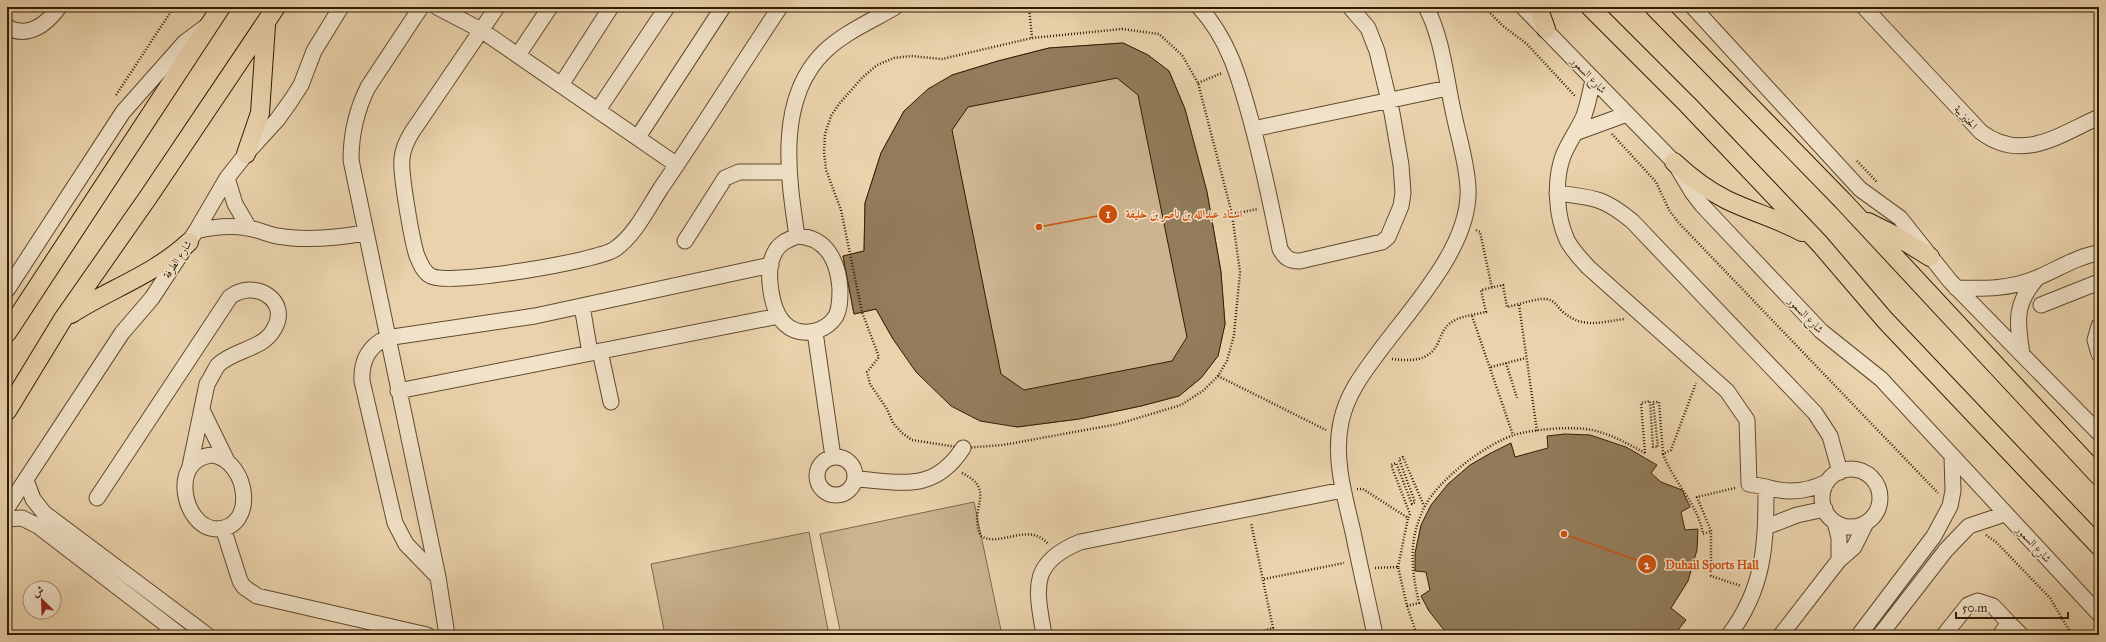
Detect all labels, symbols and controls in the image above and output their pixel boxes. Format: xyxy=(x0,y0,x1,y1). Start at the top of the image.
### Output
street label: شارع السمور xyxy=(1565,54,1609,98)
street label: الحنيزيبة xyxy=(1951,103,1980,132)
callout: استاد عبدالله بن ناصر بن خليفة xyxy=(1098,202,1250,226)
text: 1 xyxy=(1106,207,1111,221)
text: استاد عبدالله بن ناصر بن خليفة xyxy=(1126,207,1243,223)
street label: شارع الطرفة xyxy=(160,238,197,282)
street label: شارع السمور xyxy=(1782,294,1826,338)
street label: شارع السمور xyxy=(2011,523,2054,567)
callout: Duhail Sports Hall xyxy=(1637,552,1766,576)
text: 2 xyxy=(1644,558,1651,572)
text: Duhail Sports Hall xyxy=(1665,558,1759,573)
north arrow xyxy=(22,580,62,620)
text: ش xyxy=(31,583,46,599)
scale bar xyxy=(1956,594,2068,620)
text: 50 m xyxy=(1962,601,1987,615)

